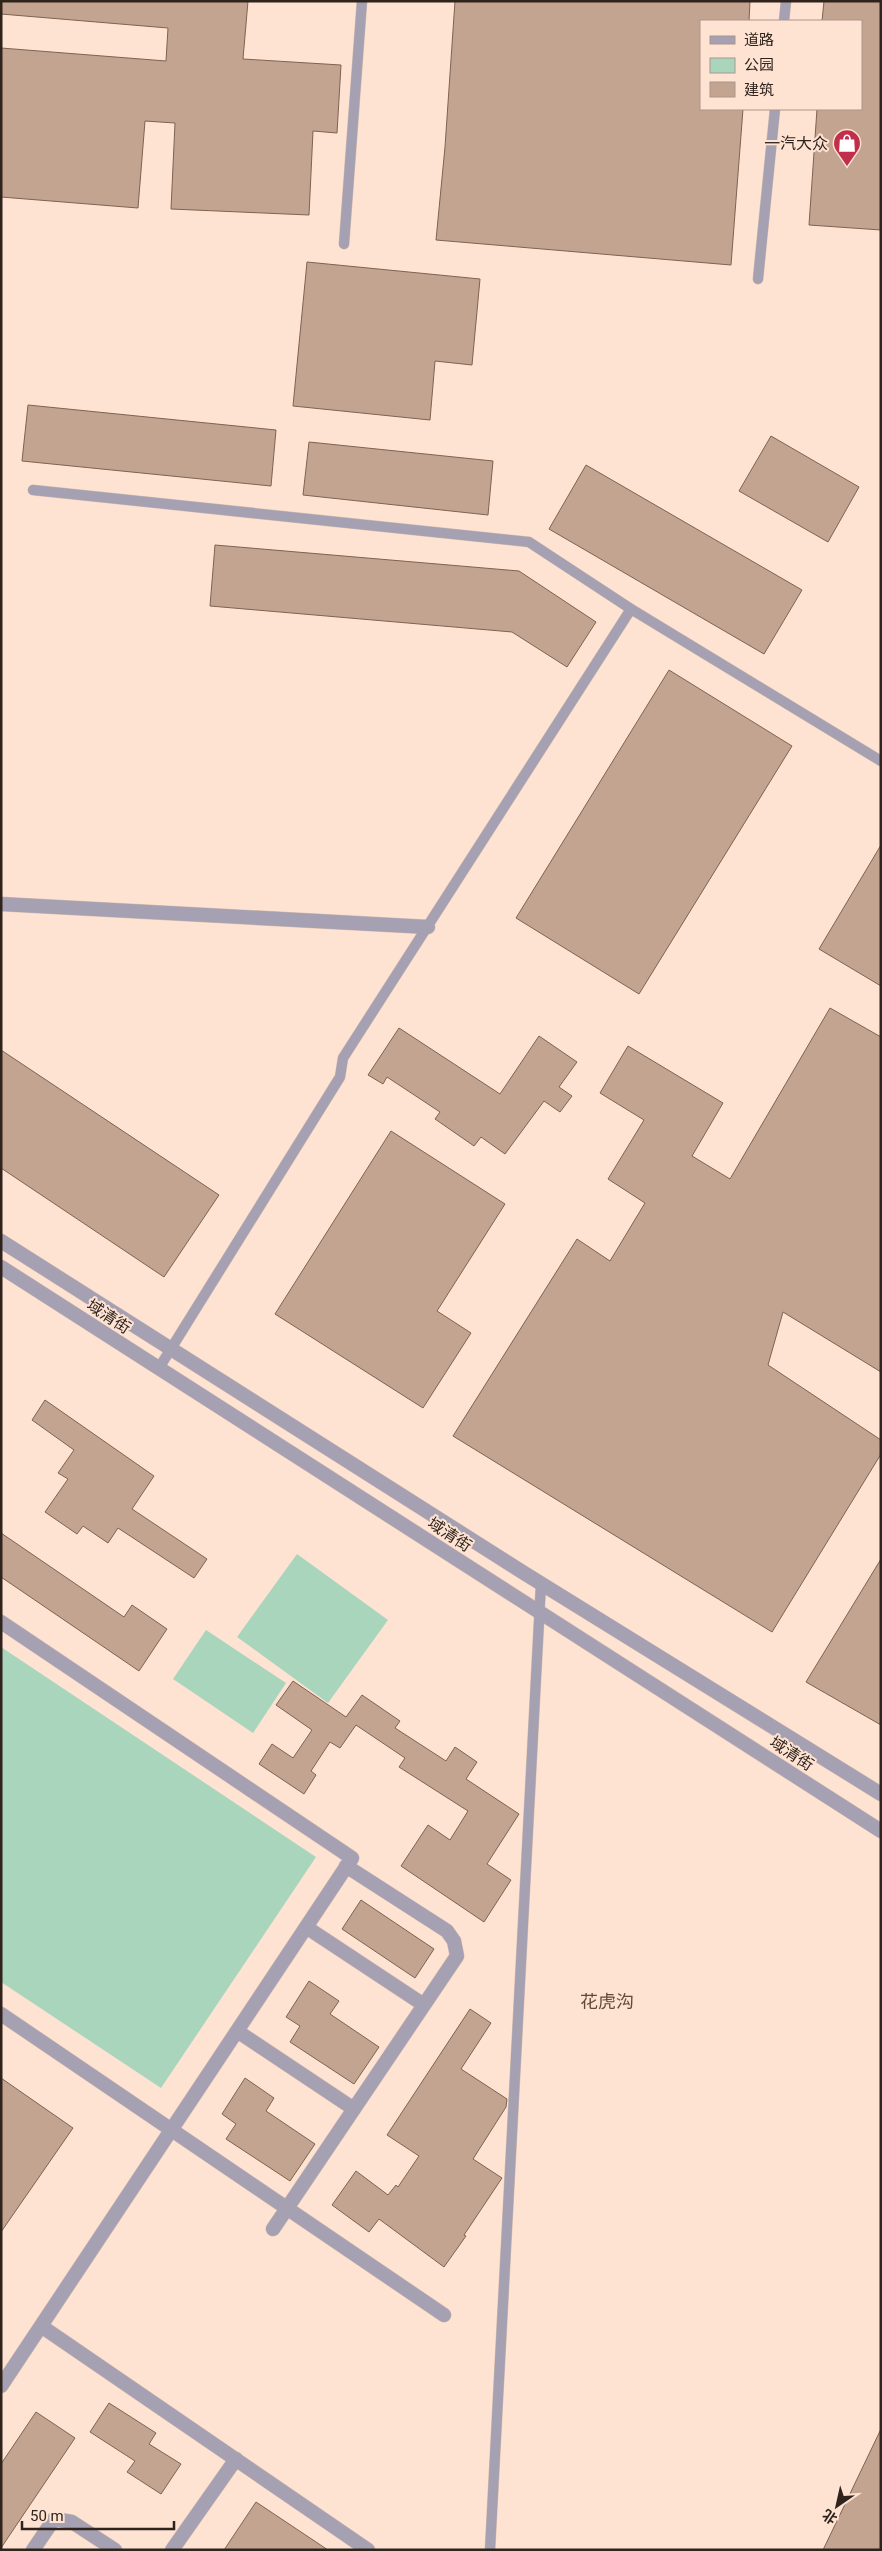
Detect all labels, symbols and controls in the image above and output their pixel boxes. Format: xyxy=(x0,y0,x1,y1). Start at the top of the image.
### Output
legend xyxy=(700,20,862,110)
text: 道路 xyxy=(744,31,774,49)
text: 公园 xyxy=(744,56,774,74)
text: 建筑 xyxy=(744,81,774,99)
shop icon: 一汽大众 xyxy=(832,128,862,167)
place label: 一汽大众 xyxy=(764,134,828,153)
street label: 域清街 xyxy=(83,1295,134,1337)
street label: 域清街 xyxy=(424,1513,475,1555)
street label: 域清街 xyxy=(766,1732,817,1774)
district label: 花虎沟 xyxy=(580,1991,634,2012)
north arrow xyxy=(812,2481,862,2531)
scale bar xyxy=(22,2498,175,2530)
text: 北 xyxy=(819,2506,840,2527)
text: 50 m xyxy=(30,2507,64,2525)

